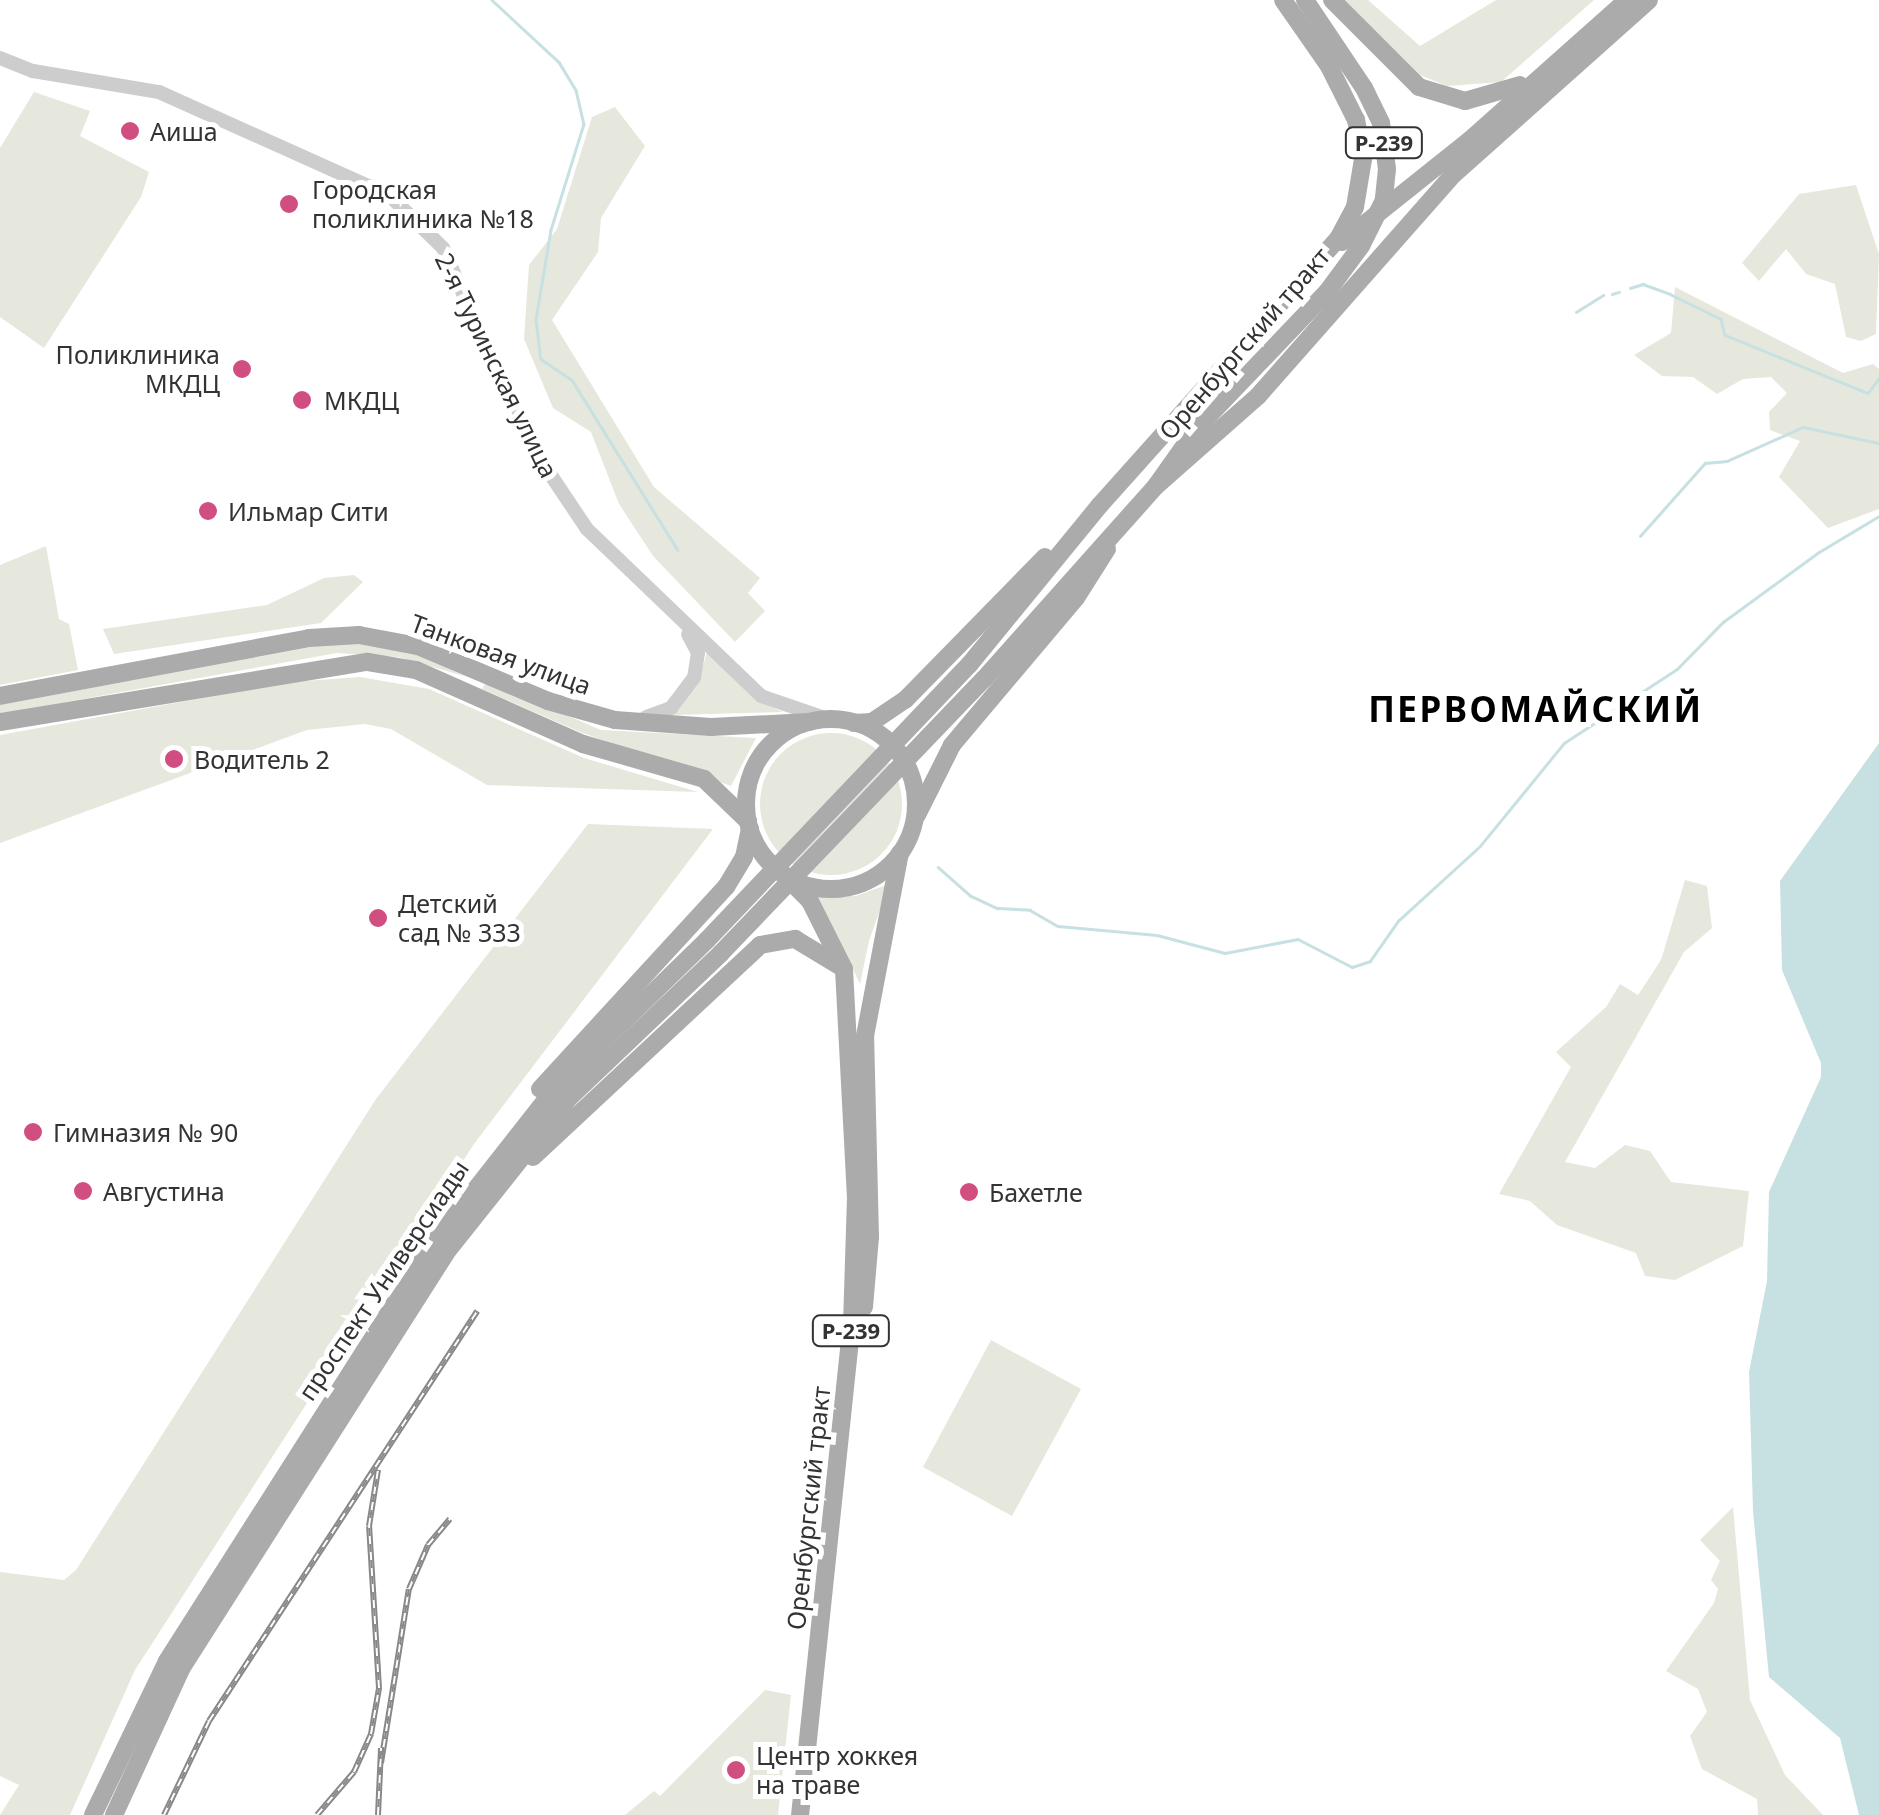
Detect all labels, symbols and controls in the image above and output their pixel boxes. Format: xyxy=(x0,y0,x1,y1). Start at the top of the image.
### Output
place label: Аиша xyxy=(150,116,218,146)
marker: Аиша xyxy=(119,120,141,142)
road number: Р-239 xyxy=(1344,126,1424,160)
place label: Городская поликлиника №18 xyxy=(312,175,534,234)
marker: Городская поликлиника №18 xyxy=(276,191,302,217)
street label: Оренбургский тракт xyxy=(1152,241,1336,445)
street label: 2-я Туринская улица xyxy=(430,248,564,482)
place label: Поликлиника МКДЦ xyxy=(56,340,220,399)
marker: Поликлиника МКДЦ xyxy=(229,356,255,382)
place label: МКДЦ xyxy=(324,385,399,415)
marker: МКДЦ xyxy=(289,387,315,413)
place label: Ильмар Сити xyxy=(228,496,389,526)
marker: Ильмар Сити xyxy=(197,500,219,522)
street label: Танковая улица xyxy=(407,607,595,701)
district label: ПЕРВОМАЙСКИЙ xyxy=(1368,688,1704,730)
place label: Водитель 2 xyxy=(194,744,330,774)
marker: Водитель 2 xyxy=(163,748,185,770)
place label: Детский сад № 333 xyxy=(398,889,521,948)
marker: Детский сад № 333 xyxy=(367,907,389,929)
place label: Гимназия № 90 xyxy=(53,1117,238,1147)
marker: Гимназия № 90 xyxy=(22,1121,44,1143)
street label: проспект Универсиады xyxy=(291,1154,475,1406)
place label: Августина xyxy=(103,1176,225,1206)
place label: Бахетле xyxy=(989,1177,1083,1207)
marker: Августина xyxy=(72,1180,94,1202)
marker: Бахетле xyxy=(958,1181,980,1203)
road number: Р-239 xyxy=(811,1314,891,1348)
street label: Оренбургский тракт xyxy=(780,1385,836,1631)
place label: Центр хоккея на траве xyxy=(756,1741,918,1800)
marker: Центр хоккея на траве xyxy=(725,1759,747,1781)

